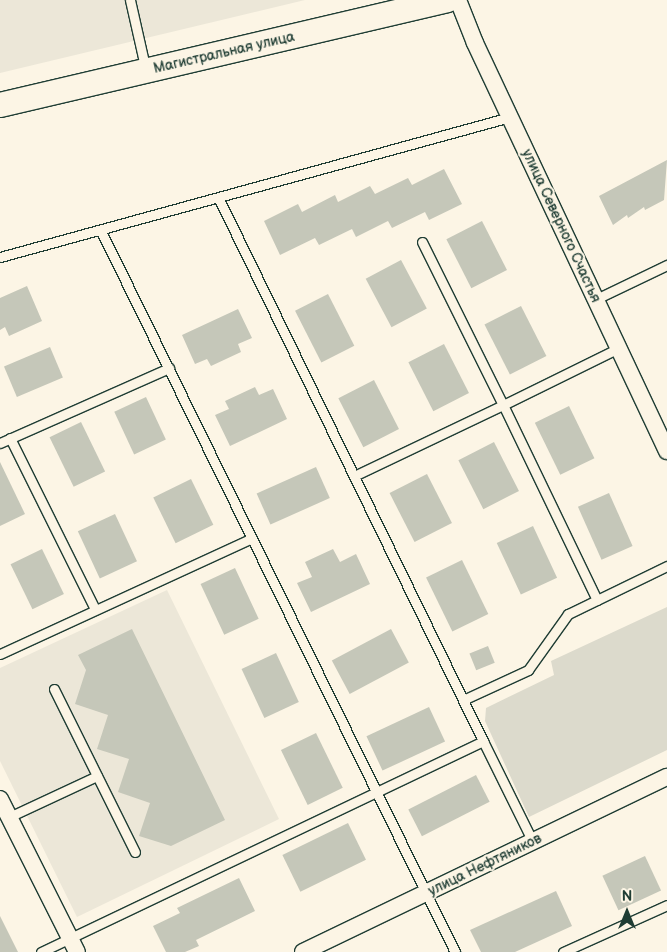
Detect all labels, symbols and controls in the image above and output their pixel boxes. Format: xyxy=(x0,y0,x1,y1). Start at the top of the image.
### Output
street label: Магистральная улица xyxy=(152,29,296,77)
street label: улица Северного Счастья xyxy=(518,147,604,305)
street label: улица Нефтяников xyxy=(426,830,544,900)
north arrow xyxy=(602,887,652,937)
text: N xyxy=(622,888,632,905)

